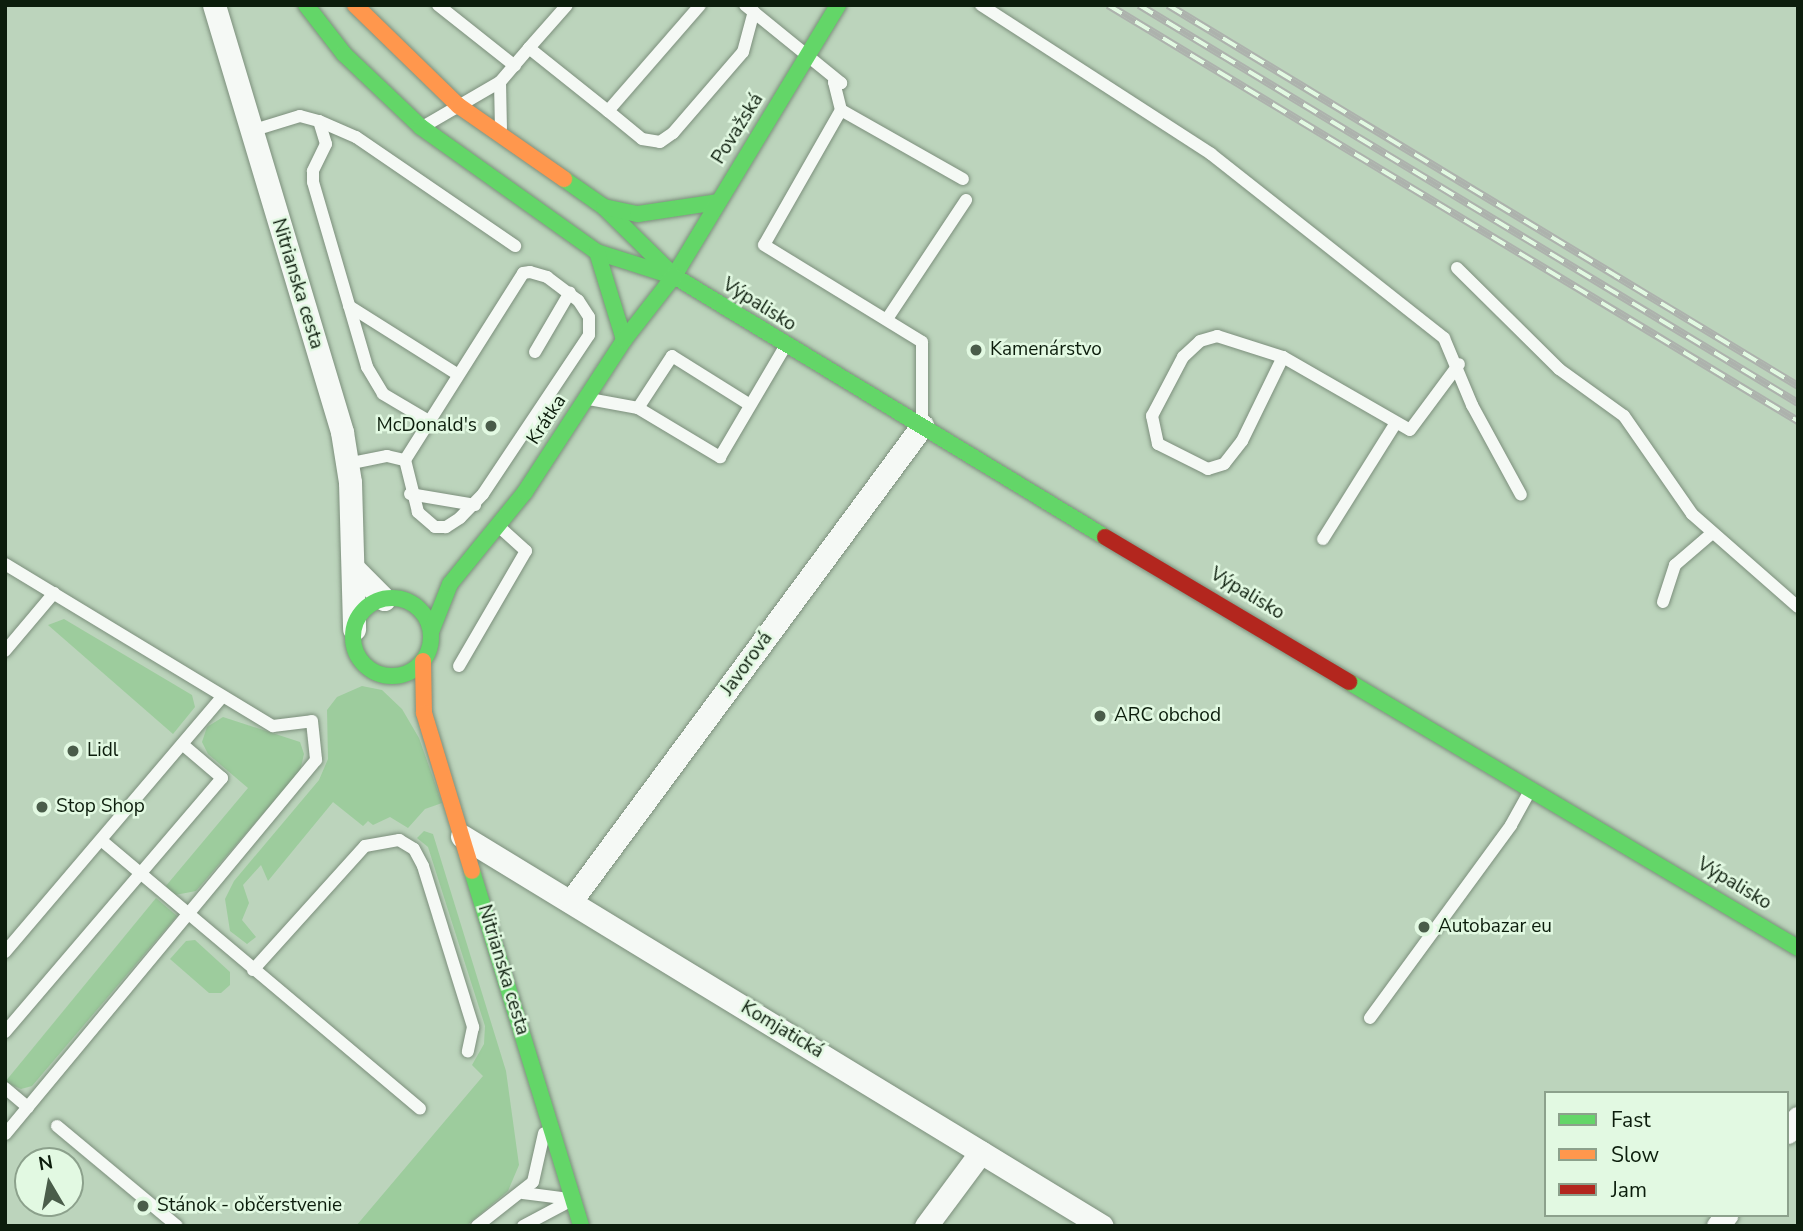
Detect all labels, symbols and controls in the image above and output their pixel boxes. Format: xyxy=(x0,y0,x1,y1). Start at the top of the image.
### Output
street label: Považská xyxy=(707,89,769,169)
street label: Nitrianska cesta xyxy=(266,216,328,352)
street label: Výpalisko xyxy=(718,273,800,337)
place label: Kamenárstvo xyxy=(990,339,1102,361)
marker: Kamenárstvo xyxy=(968,342,984,358)
street label: Krátka xyxy=(523,391,571,449)
place label: McDonald's xyxy=(376,415,477,437)
marker: McDonald's xyxy=(483,418,499,434)
street label: Výpalisko xyxy=(1206,563,1288,625)
street label: Javorová xyxy=(716,628,778,700)
place label: ARC obchod xyxy=(1114,705,1221,727)
marker: ARC obchod xyxy=(1092,708,1108,724)
place label: Lidl xyxy=(87,740,118,762)
marker: Lidl xyxy=(65,743,81,759)
place label: Stop Shop xyxy=(56,796,145,818)
marker: Stop Shop xyxy=(34,799,50,815)
street label: Výpalisko xyxy=(1693,853,1775,915)
street label: Nitrianska cesta xyxy=(472,902,534,1038)
place label: Autobazar eu xyxy=(1438,916,1552,938)
marker: Autobazar eu xyxy=(1416,919,1432,935)
street label: Komjatická xyxy=(737,996,827,1064)
legend xyxy=(1544,1091,1789,1217)
text: Fast xyxy=(1611,1106,1651,1134)
text: Slow xyxy=(1611,1141,1659,1169)
north arrow xyxy=(14,1147,84,1217)
text: N xyxy=(36,1149,55,1177)
text: Jam xyxy=(1611,1176,1647,1204)
place label: Stánok - občerstvenie xyxy=(157,1195,342,1217)
marker: Stánok - občerstvenie xyxy=(135,1198,151,1214)

